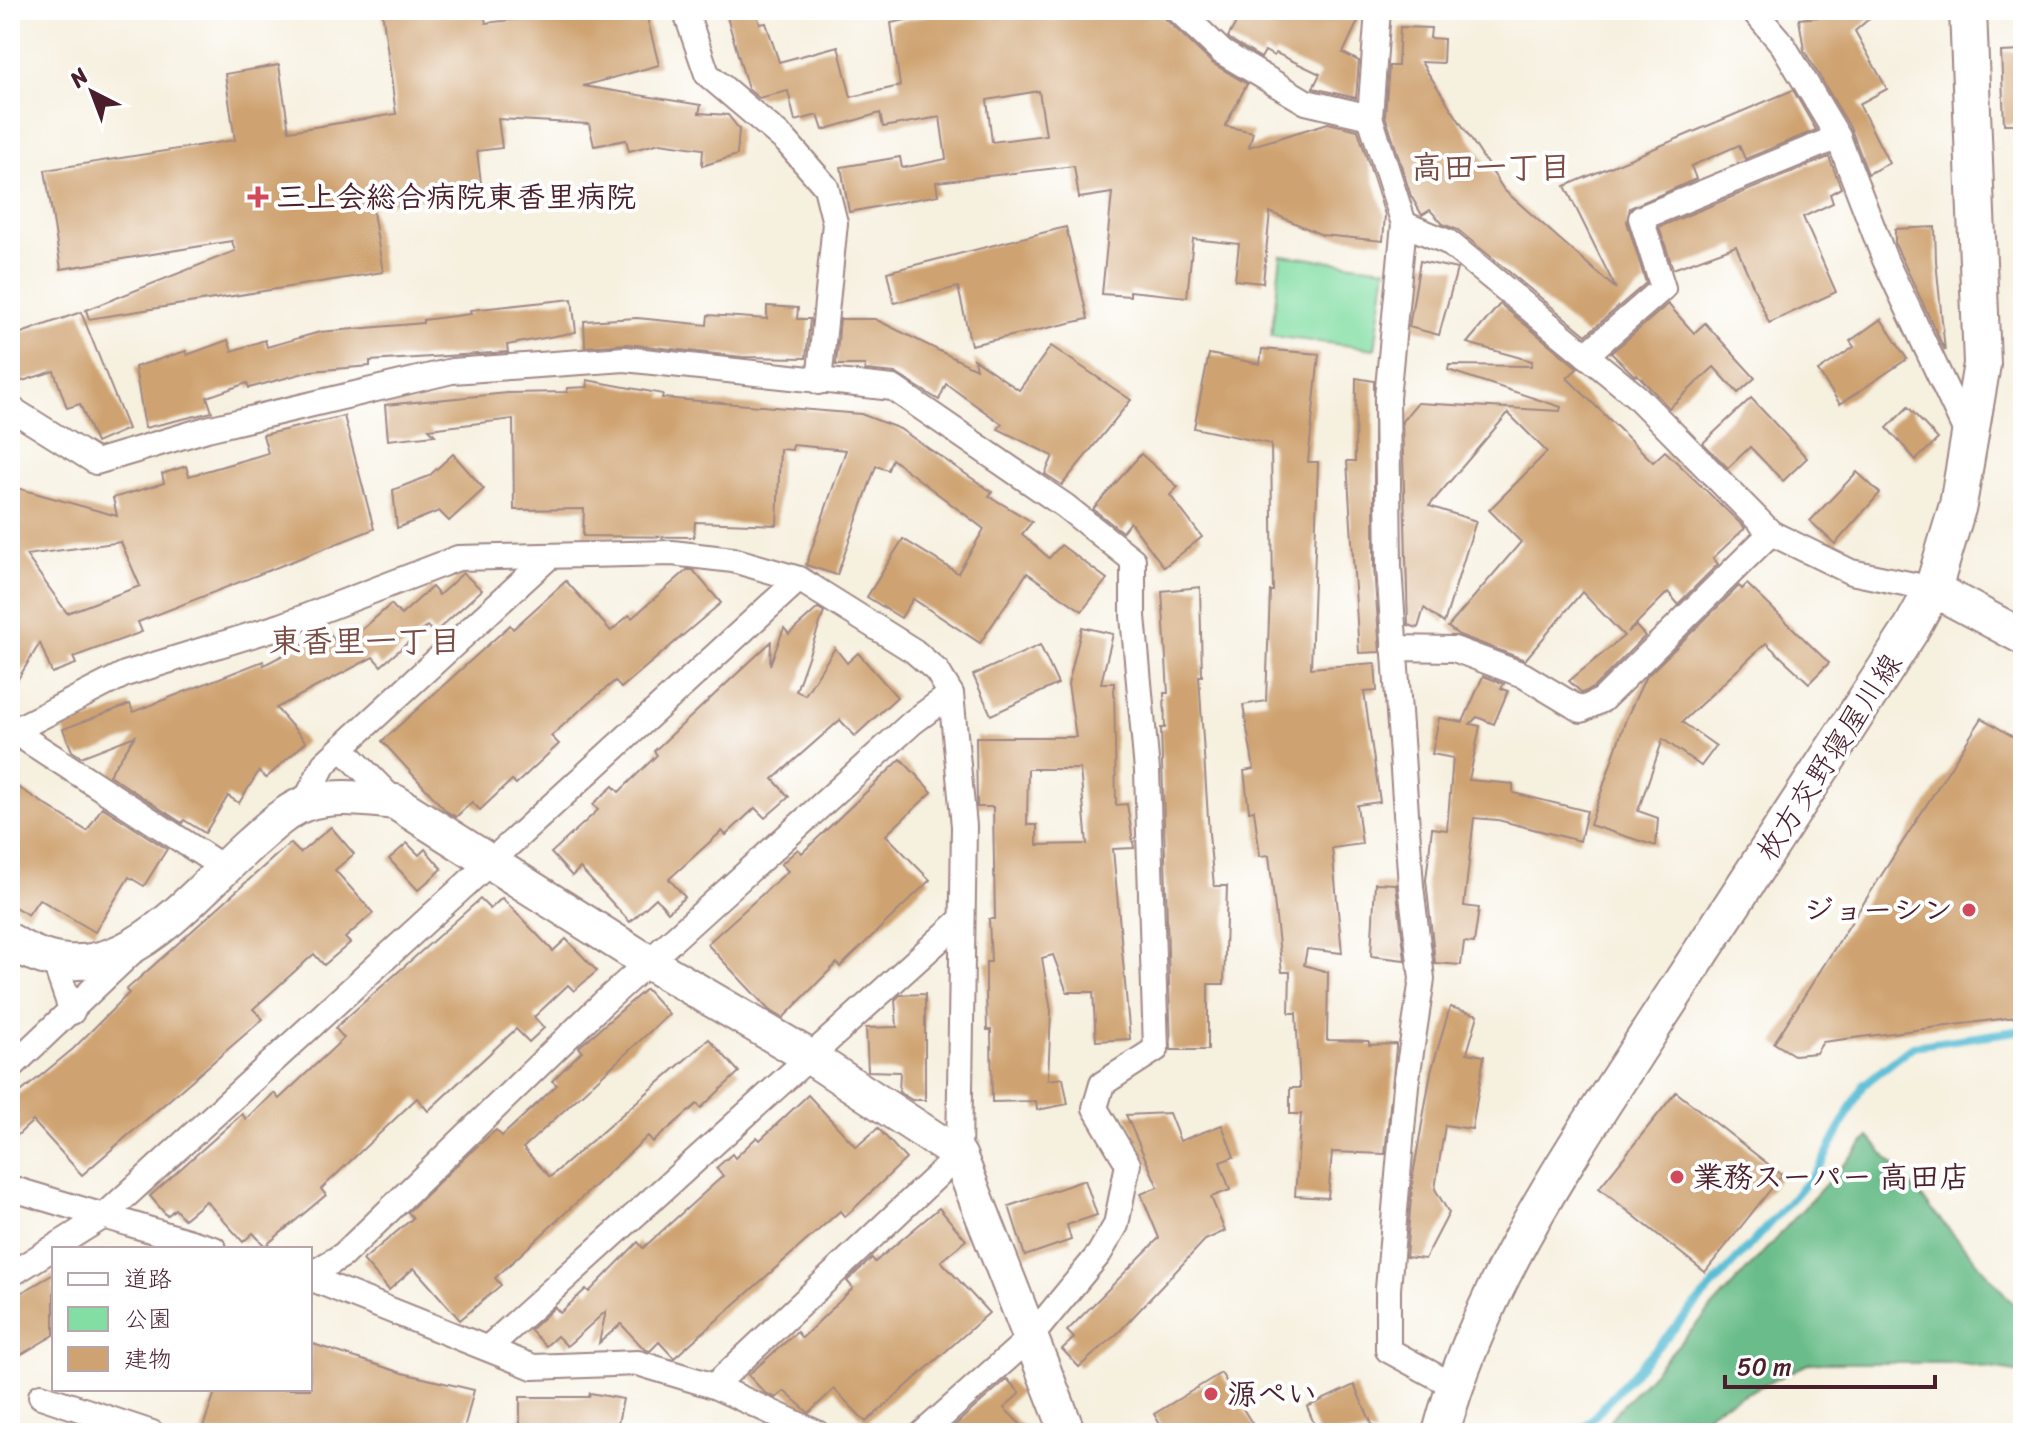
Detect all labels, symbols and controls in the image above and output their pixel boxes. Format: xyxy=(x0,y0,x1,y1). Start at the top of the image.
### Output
north arrow xyxy=(52,52,132,132)
text: N xyxy=(59,57,98,98)
district label: 高田一丁目 xyxy=(1411,139,1571,196)
place label: 三上会総合病院東香里病院 xyxy=(276,170,636,224)
marker: 三上会総合病院東香里病院 xyxy=(247,186,269,208)
district label: 東香里一丁目 xyxy=(269,613,461,670)
street label: 枚方交野寝屋川線 xyxy=(1741,642,1917,872)
place label: ジョーシン xyxy=(1804,883,1953,937)
marker: ジョーシン xyxy=(1960,901,1978,919)
place label: 業務スーパー 高田店 xyxy=(1693,1150,1970,1204)
marker: 業務スーパー 高田店 xyxy=(1668,1168,1686,1186)
legend xyxy=(52,1247,312,1391)
text: 道路 xyxy=(124,1258,172,1300)
text: 公園 xyxy=(124,1298,172,1340)
text: 建物 xyxy=(124,1338,172,1380)
scale bar xyxy=(1725,1339,1935,1389)
text: 50 m xyxy=(1737,1346,1792,1388)
place label: 源ぺい xyxy=(1227,1367,1317,1421)
marker: 源ぺい xyxy=(1202,1385,1220,1403)

